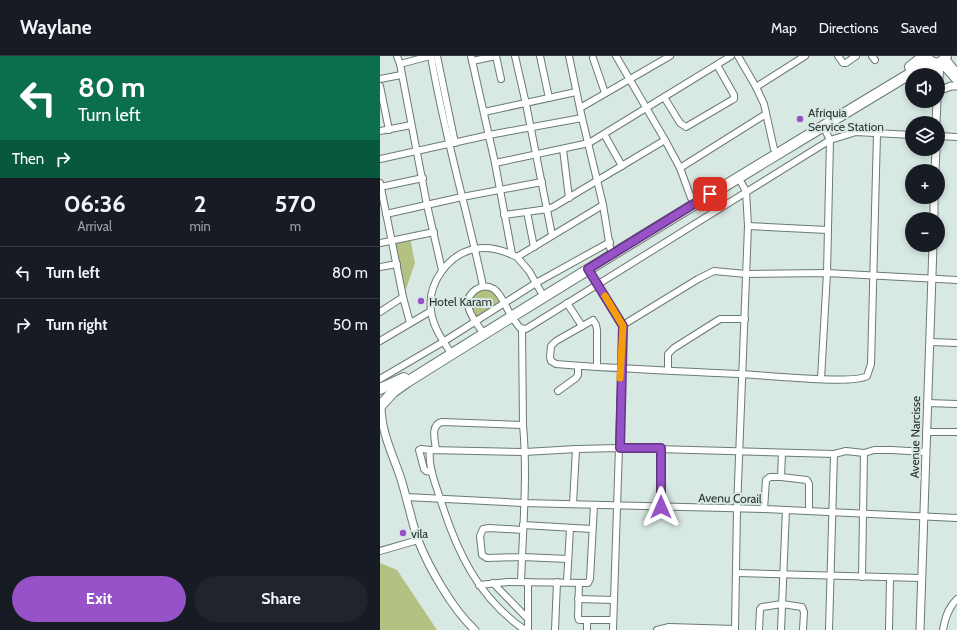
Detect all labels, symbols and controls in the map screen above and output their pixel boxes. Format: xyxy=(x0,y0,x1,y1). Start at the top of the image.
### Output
text: Waylane xyxy=(20,16,92,39)
text: Map xyxy=(771,19,797,37)
text: Directions xyxy=(819,19,879,37)
text: Saved xyxy=(901,19,937,37)
map controls xyxy=(905,68,945,252)
button: sound xyxy=(905,68,945,108)
text: 80 m xyxy=(78,70,145,104)
icon: left xyxy=(12,72,64,124)
text: Turn left xyxy=(78,104,141,126)
place label: Afriquia Service Station xyxy=(808,105,884,134)
marker: Afriquia Service Station xyxy=(795,114,805,124)
button: layers xyxy=(905,116,945,156)
icon: right xyxy=(52,148,74,170)
text: Then xyxy=(12,150,44,168)
button: + xyxy=(905,164,945,204)
pin xyxy=(693,177,727,211)
icon: arrive xyxy=(699,183,721,205)
text: 06:36 xyxy=(64,189,126,218)
text: 2 xyxy=(194,189,207,218)
text: 570 xyxy=(275,189,316,218)
button: − xyxy=(905,212,945,252)
text: Arrival xyxy=(77,218,112,234)
text: min xyxy=(189,218,211,234)
text: m xyxy=(290,218,301,234)
icon: left xyxy=(12,262,34,284)
text: Turn left xyxy=(46,264,100,282)
text: 80 m xyxy=(332,264,368,282)
place label: Hotel Karam xyxy=(429,294,492,309)
marker: Hotel Karam xyxy=(416,296,426,306)
icon: right xyxy=(12,314,34,336)
text: Turn right xyxy=(46,316,107,334)
text: 50 m xyxy=(333,316,368,334)
street label: Avenue Narcisse xyxy=(907,396,923,478)
position arrow xyxy=(640,486,682,528)
street label: Avenu Corail xyxy=(698,490,762,506)
place label: vila xyxy=(411,526,428,541)
marker: vila xyxy=(398,528,408,538)
button: Exit xyxy=(12,576,186,622)
button: Share xyxy=(194,576,368,622)

